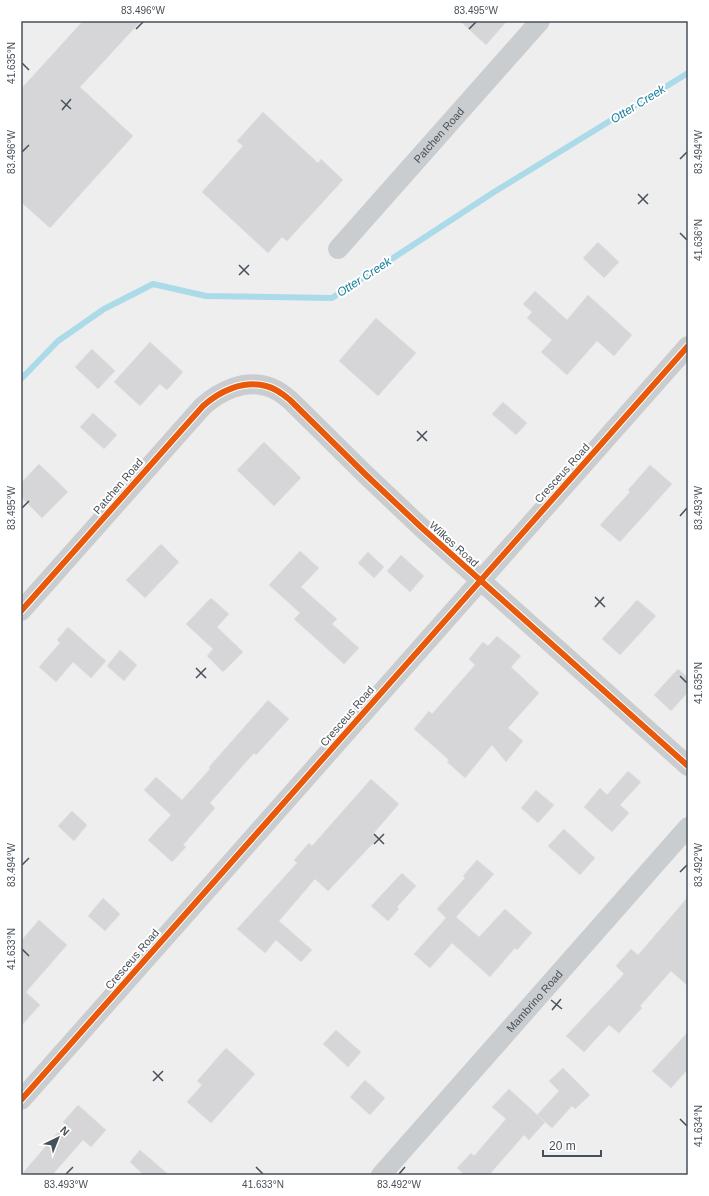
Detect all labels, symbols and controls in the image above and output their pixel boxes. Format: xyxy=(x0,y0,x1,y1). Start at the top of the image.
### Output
text: 83.496°W xyxy=(121,5,166,16)
text: 83.495°W xyxy=(454,5,499,16)
text: 41.635°N xyxy=(6,42,17,84)
water label: Otter Creek xyxy=(608,81,669,126)
street label: Patchen Road xyxy=(411,105,466,165)
text: 83.496°W xyxy=(6,129,17,174)
text: 83.494°W xyxy=(693,129,704,174)
text: 41.636°N xyxy=(693,219,704,261)
water label: Otter Creek xyxy=(334,254,395,300)
street label: Cresceus Road xyxy=(532,441,592,505)
street label: Patchen Road xyxy=(91,456,145,516)
text: 83.495°W xyxy=(6,485,17,530)
text: 83.493°W xyxy=(693,485,704,530)
street label: Wilkes Road xyxy=(427,519,481,569)
text: 41.635°N xyxy=(693,662,704,704)
street label: Cresceus Road xyxy=(318,683,376,749)
text: 83.494°W xyxy=(6,842,17,887)
text: 83.492°W xyxy=(693,842,704,887)
street label: Cresceus Road xyxy=(103,926,161,992)
text: 41.633°N xyxy=(6,928,17,970)
street label: Mambrino Road xyxy=(504,968,565,1034)
text: 41.634°N xyxy=(693,1105,704,1147)
north arrow xyxy=(38,1118,78,1158)
text: N xyxy=(58,1124,72,1138)
scale bar xyxy=(543,1132,601,1158)
text: 20 m xyxy=(549,1139,576,1153)
text: 83.493°W xyxy=(44,1179,89,1190)
text: 41.633°N xyxy=(242,1179,284,1190)
text: 83.492°W xyxy=(377,1179,422,1190)

